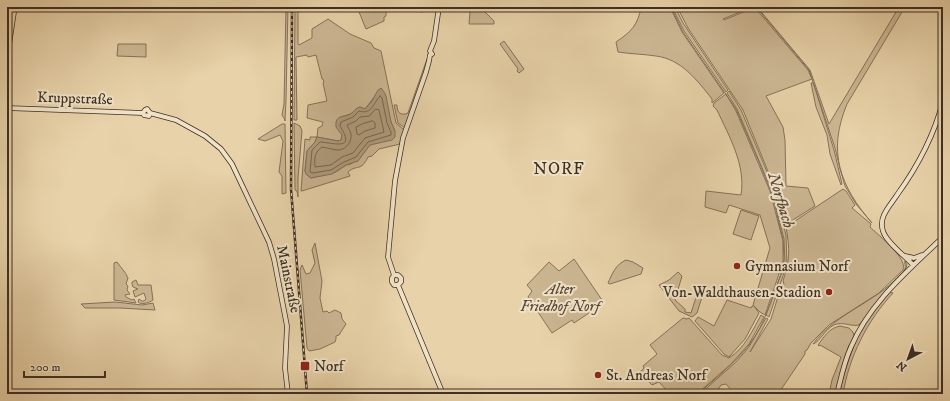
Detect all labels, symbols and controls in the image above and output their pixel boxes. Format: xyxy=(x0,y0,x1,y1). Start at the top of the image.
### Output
street label: Kruppstraße xyxy=(37,88,113,109)
district label: NORF xyxy=(533,158,585,180)
water label: Norfbach xyxy=(763,169,799,230)
street label: Mainstraße xyxy=(272,243,305,315)
place label: Gymnasium Norf xyxy=(745,257,850,276)
marker: Gymnasium Norf xyxy=(732,261,742,271)
park label: Alter Friedhof Norf xyxy=(520,280,604,316)
place label: Von-Waldthausen-Stadion xyxy=(662,283,821,302)
marker: Von-Waldthausen-Stadion xyxy=(824,287,834,297)
north arrow xyxy=(888,339,928,379)
scale bar xyxy=(24,353,105,379)
place label: Norf xyxy=(314,357,346,376)
text: N xyxy=(894,358,910,374)
text: 200 m xyxy=(30,360,60,375)
marker: Norf xyxy=(299,360,311,372)
place label: St. Andreas Norf xyxy=(606,366,708,385)
marker: St. Andreas Norf xyxy=(593,370,603,380)

